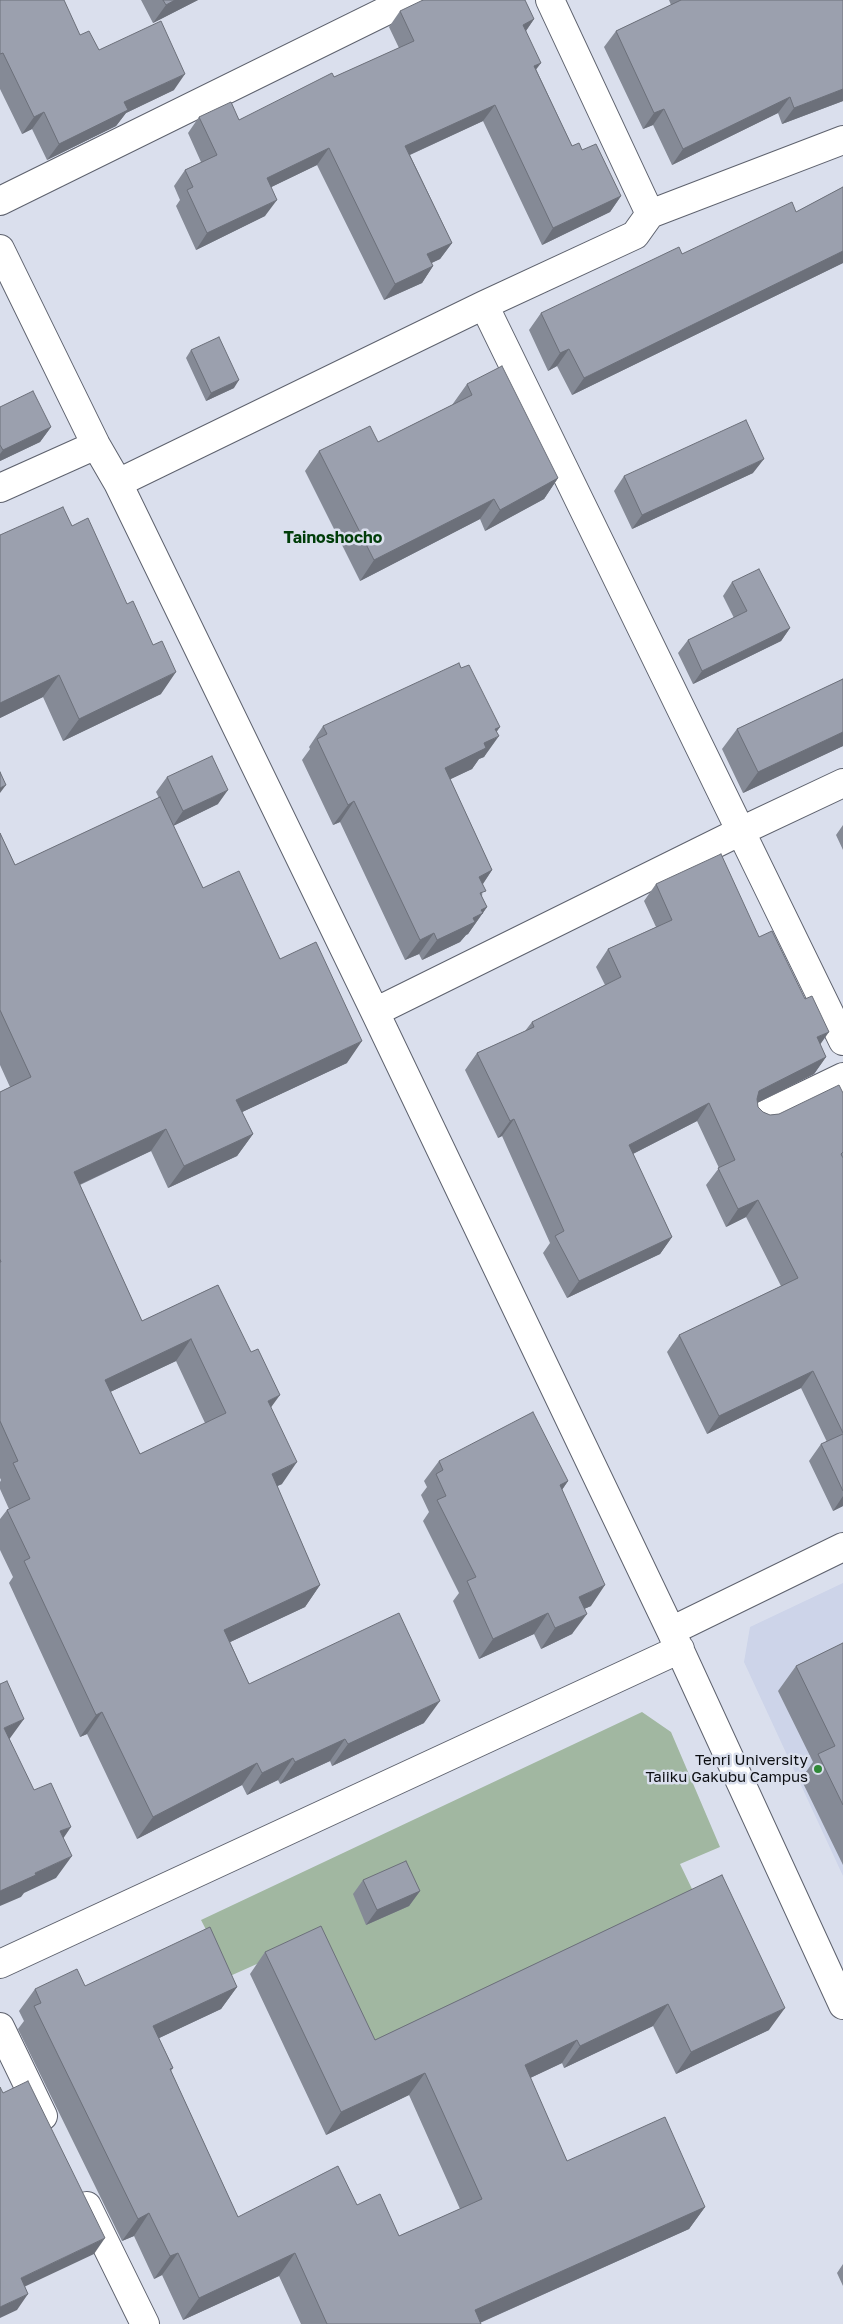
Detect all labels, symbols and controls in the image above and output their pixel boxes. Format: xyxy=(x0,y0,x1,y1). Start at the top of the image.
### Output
district label: Tainoshocho xyxy=(284,528,382,548)
place label: Tenri University Taiiku Gakubu Campus xyxy=(645,1751,808,1786)
marker: Tenri University Taiiku Gakubu Campus xyxy=(812,1763,824,1775)

